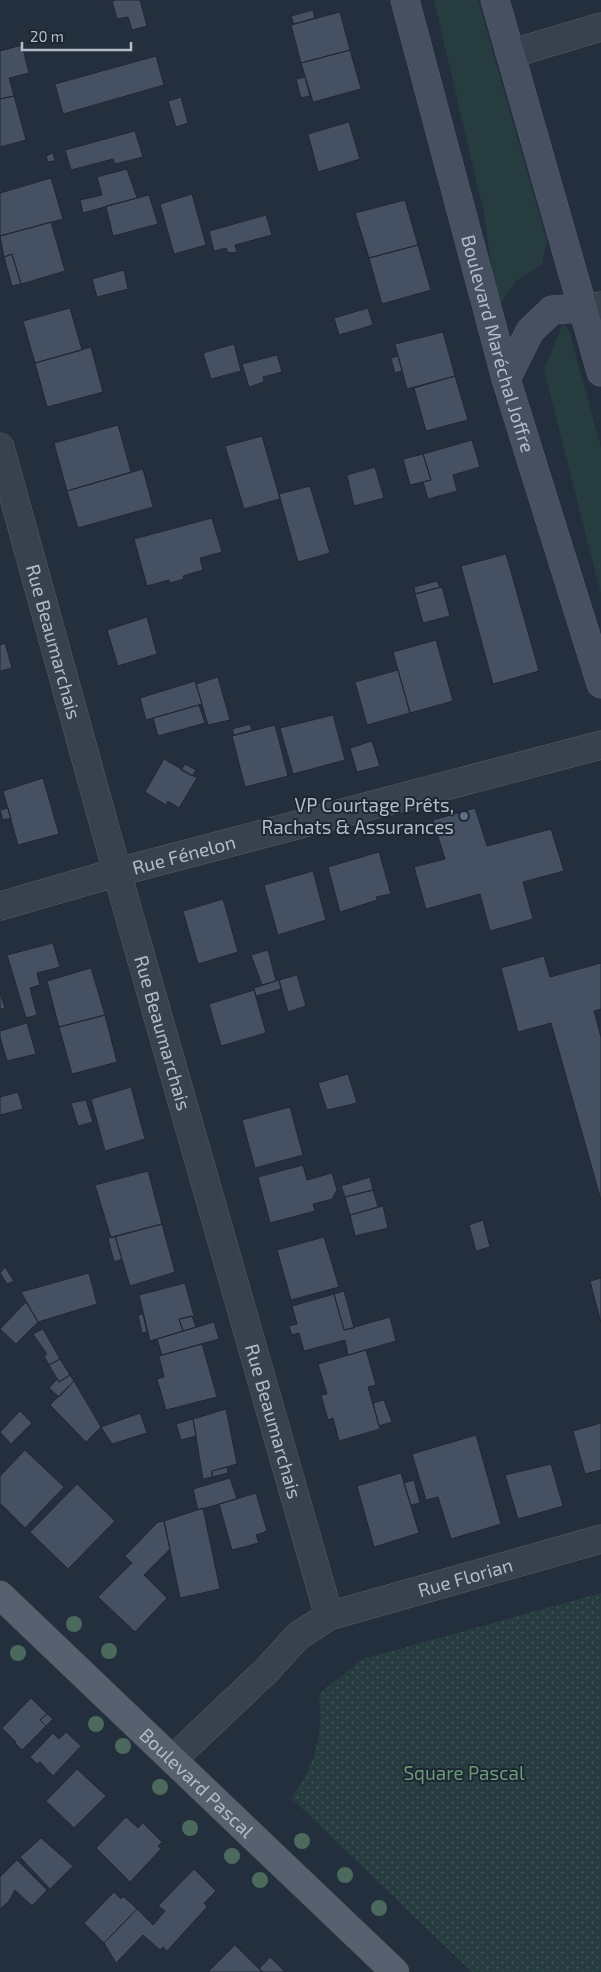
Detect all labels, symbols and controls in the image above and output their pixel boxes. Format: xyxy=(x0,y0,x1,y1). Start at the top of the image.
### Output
scale bar xyxy=(22,20,131,52)
text: 20 m xyxy=(30,27,64,45)
street label: Boulevard Maréchal Joffre xyxy=(457,232,540,455)
street label: Rue Beaumarchais xyxy=(22,561,86,722)
place label: VP Courtage Prêts, Rachats & Assurances xyxy=(261,793,454,838)
marker: VP Courtage Prêts, Rachats & Assurances xyxy=(458,810,470,822)
street label: Rue Fénelon xyxy=(130,830,238,879)
street label: Rue Beaumarchais xyxy=(130,953,196,1113)
street label: Rue Beaumarchais xyxy=(241,1341,307,1501)
street label: Rue Florian xyxy=(415,1553,515,1601)
street label: Boulevard Pascal xyxy=(135,1723,259,1842)
park label: Square Pascal xyxy=(403,1761,525,1784)

